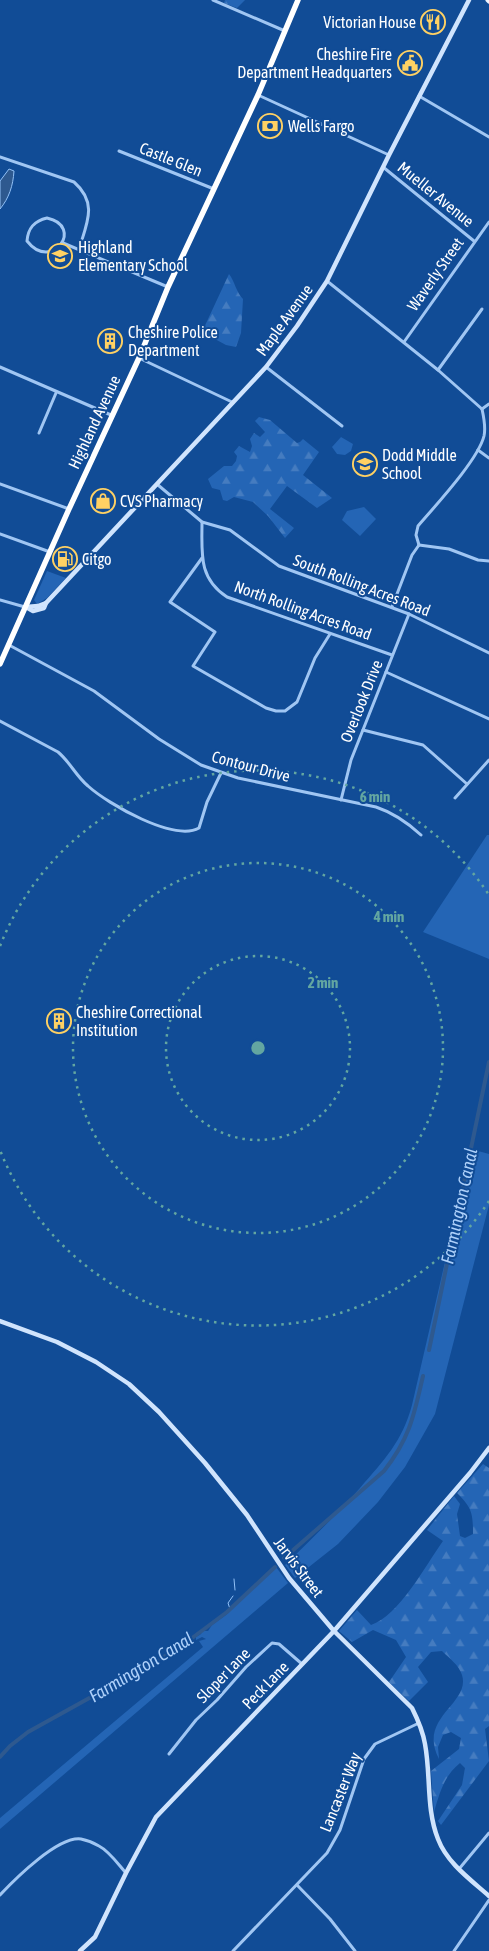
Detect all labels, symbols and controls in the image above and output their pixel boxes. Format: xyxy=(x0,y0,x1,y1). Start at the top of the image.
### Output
restaurant icon: Victorian House xyxy=(420,9,446,35)
place label: Victorian House xyxy=(323,13,416,31)
place label: Cheshire Fire Department Headquarters xyxy=(237,45,392,82)
public building icon: Cheshire Fire Department Headquarters xyxy=(397,50,423,76)
bank icon: Wells Fargo xyxy=(257,113,283,139)
place label: Wells Fargo xyxy=(288,117,355,136)
street label: Castle Glen xyxy=(137,138,205,180)
street label: Mueller Avenue xyxy=(394,158,478,230)
street label: Waverly Street xyxy=(403,234,468,315)
place label: Highland Elementary School xyxy=(78,238,189,275)
school or university icon: Highland Elementary School xyxy=(47,243,73,269)
street label: Maple Avenue xyxy=(252,281,317,360)
place label: Cheshire Police Department xyxy=(128,323,218,360)
building icon: Cheshire Police Department xyxy=(97,328,123,354)
street label: Highland Avenue xyxy=(64,372,124,472)
place label: Dodd Middle School xyxy=(382,446,457,482)
school or university icon: Dodd Middle School xyxy=(352,451,378,477)
shop icon: CVS Pharmacy xyxy=(90,488,116,514)
place label: CVS Pharmacy xyxy=(120,492,204,511)
fuel station icon: Citgo xyxy=(52,546,78,572)
place label: Citgo xyxy=(82,550,112,569)
street label: South Rolling Acres Road xyxy=(291,551,433,620)
street label: North Rolling Acres Road xyxy=(232,577,374,644)
street label: Overlook Drive xyxy=(336,657,386,745)
street label: Contour Drive xyxy=(210,747,292,785)
text: 6 min xyxy=(360,788,390,805)
text: 4 min xyxy=(373,908,404,925)
text: 2 min xyxy=(308,974,338,991)
place label: Cheshire Correctional Institution xyxy=(76,1003,203,1039)
building icon: Cheshire Correctional Institution xyxy=(46,1008,72,1034)
centre of rings xyxy=(249,1039,267,1057)
water label: Farmington Canal xyxy=(436,1146,482,1266)
street label: Jarvis Street xyxy=(271,1533,328,1601)
water label: Farmington Canal xyxy=(85,1628,197,1706)
street label: Sloper Lane xyxy=(193,1644,254,1707)
street label: Peck Lane xyxy=(238,1658,292,1712)
street label: Lancaster Way xyxy=(316,1749,365,1835)

